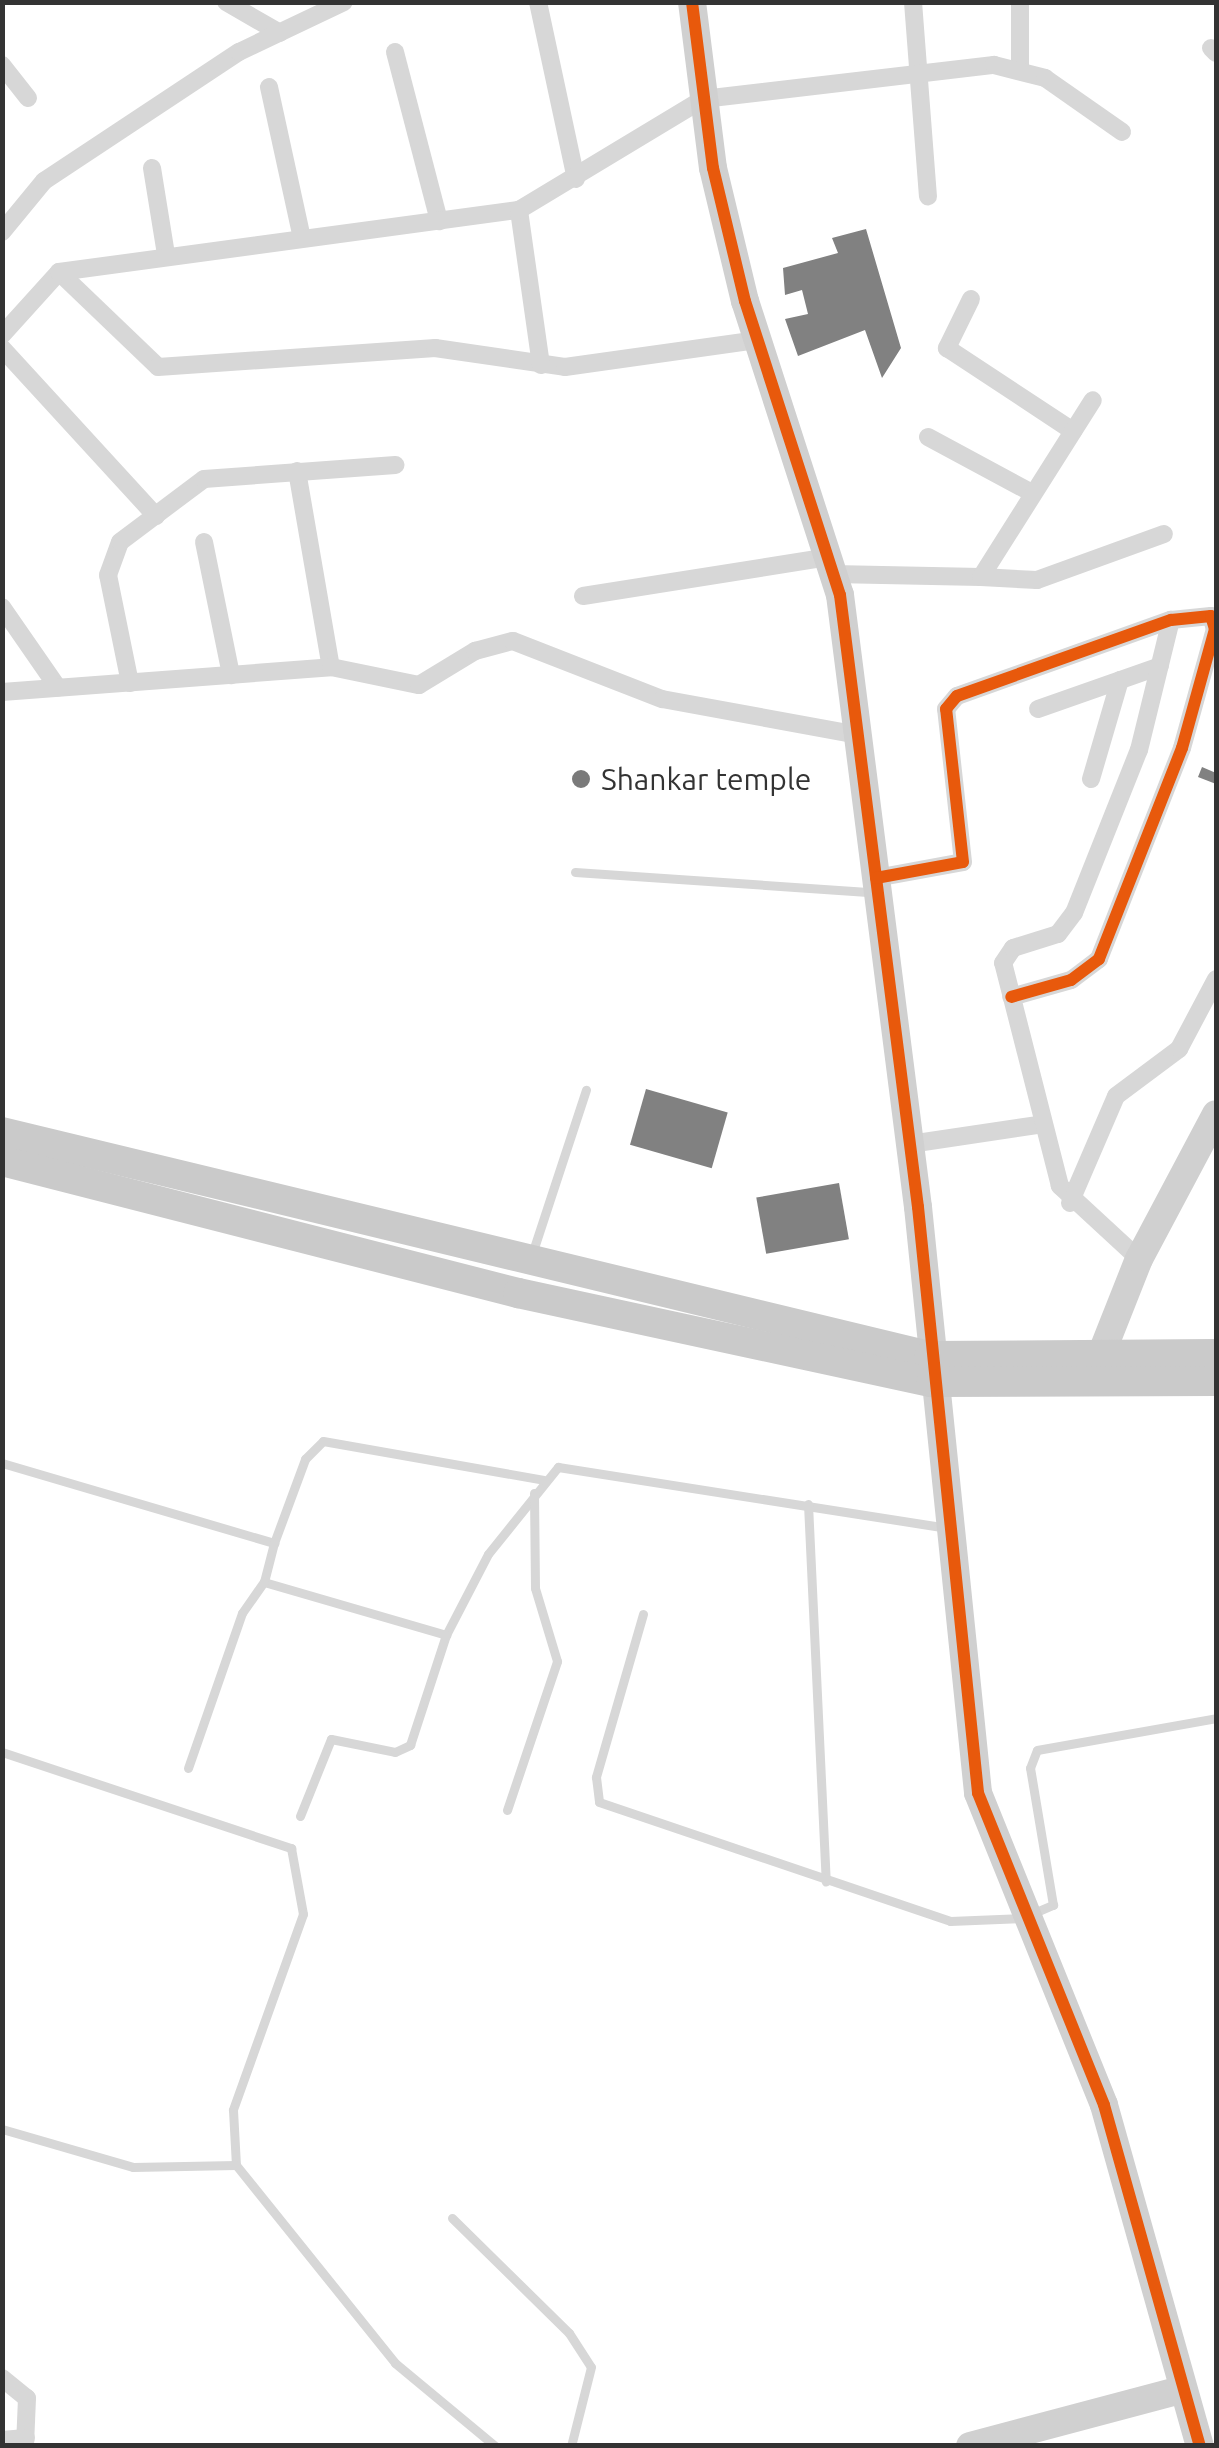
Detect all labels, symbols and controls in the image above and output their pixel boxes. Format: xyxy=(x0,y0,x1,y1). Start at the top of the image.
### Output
place label: Shankar temple xyxy=(601,761,811,797)
marker: Shankar temple xyxy=(570,768,592,790)

